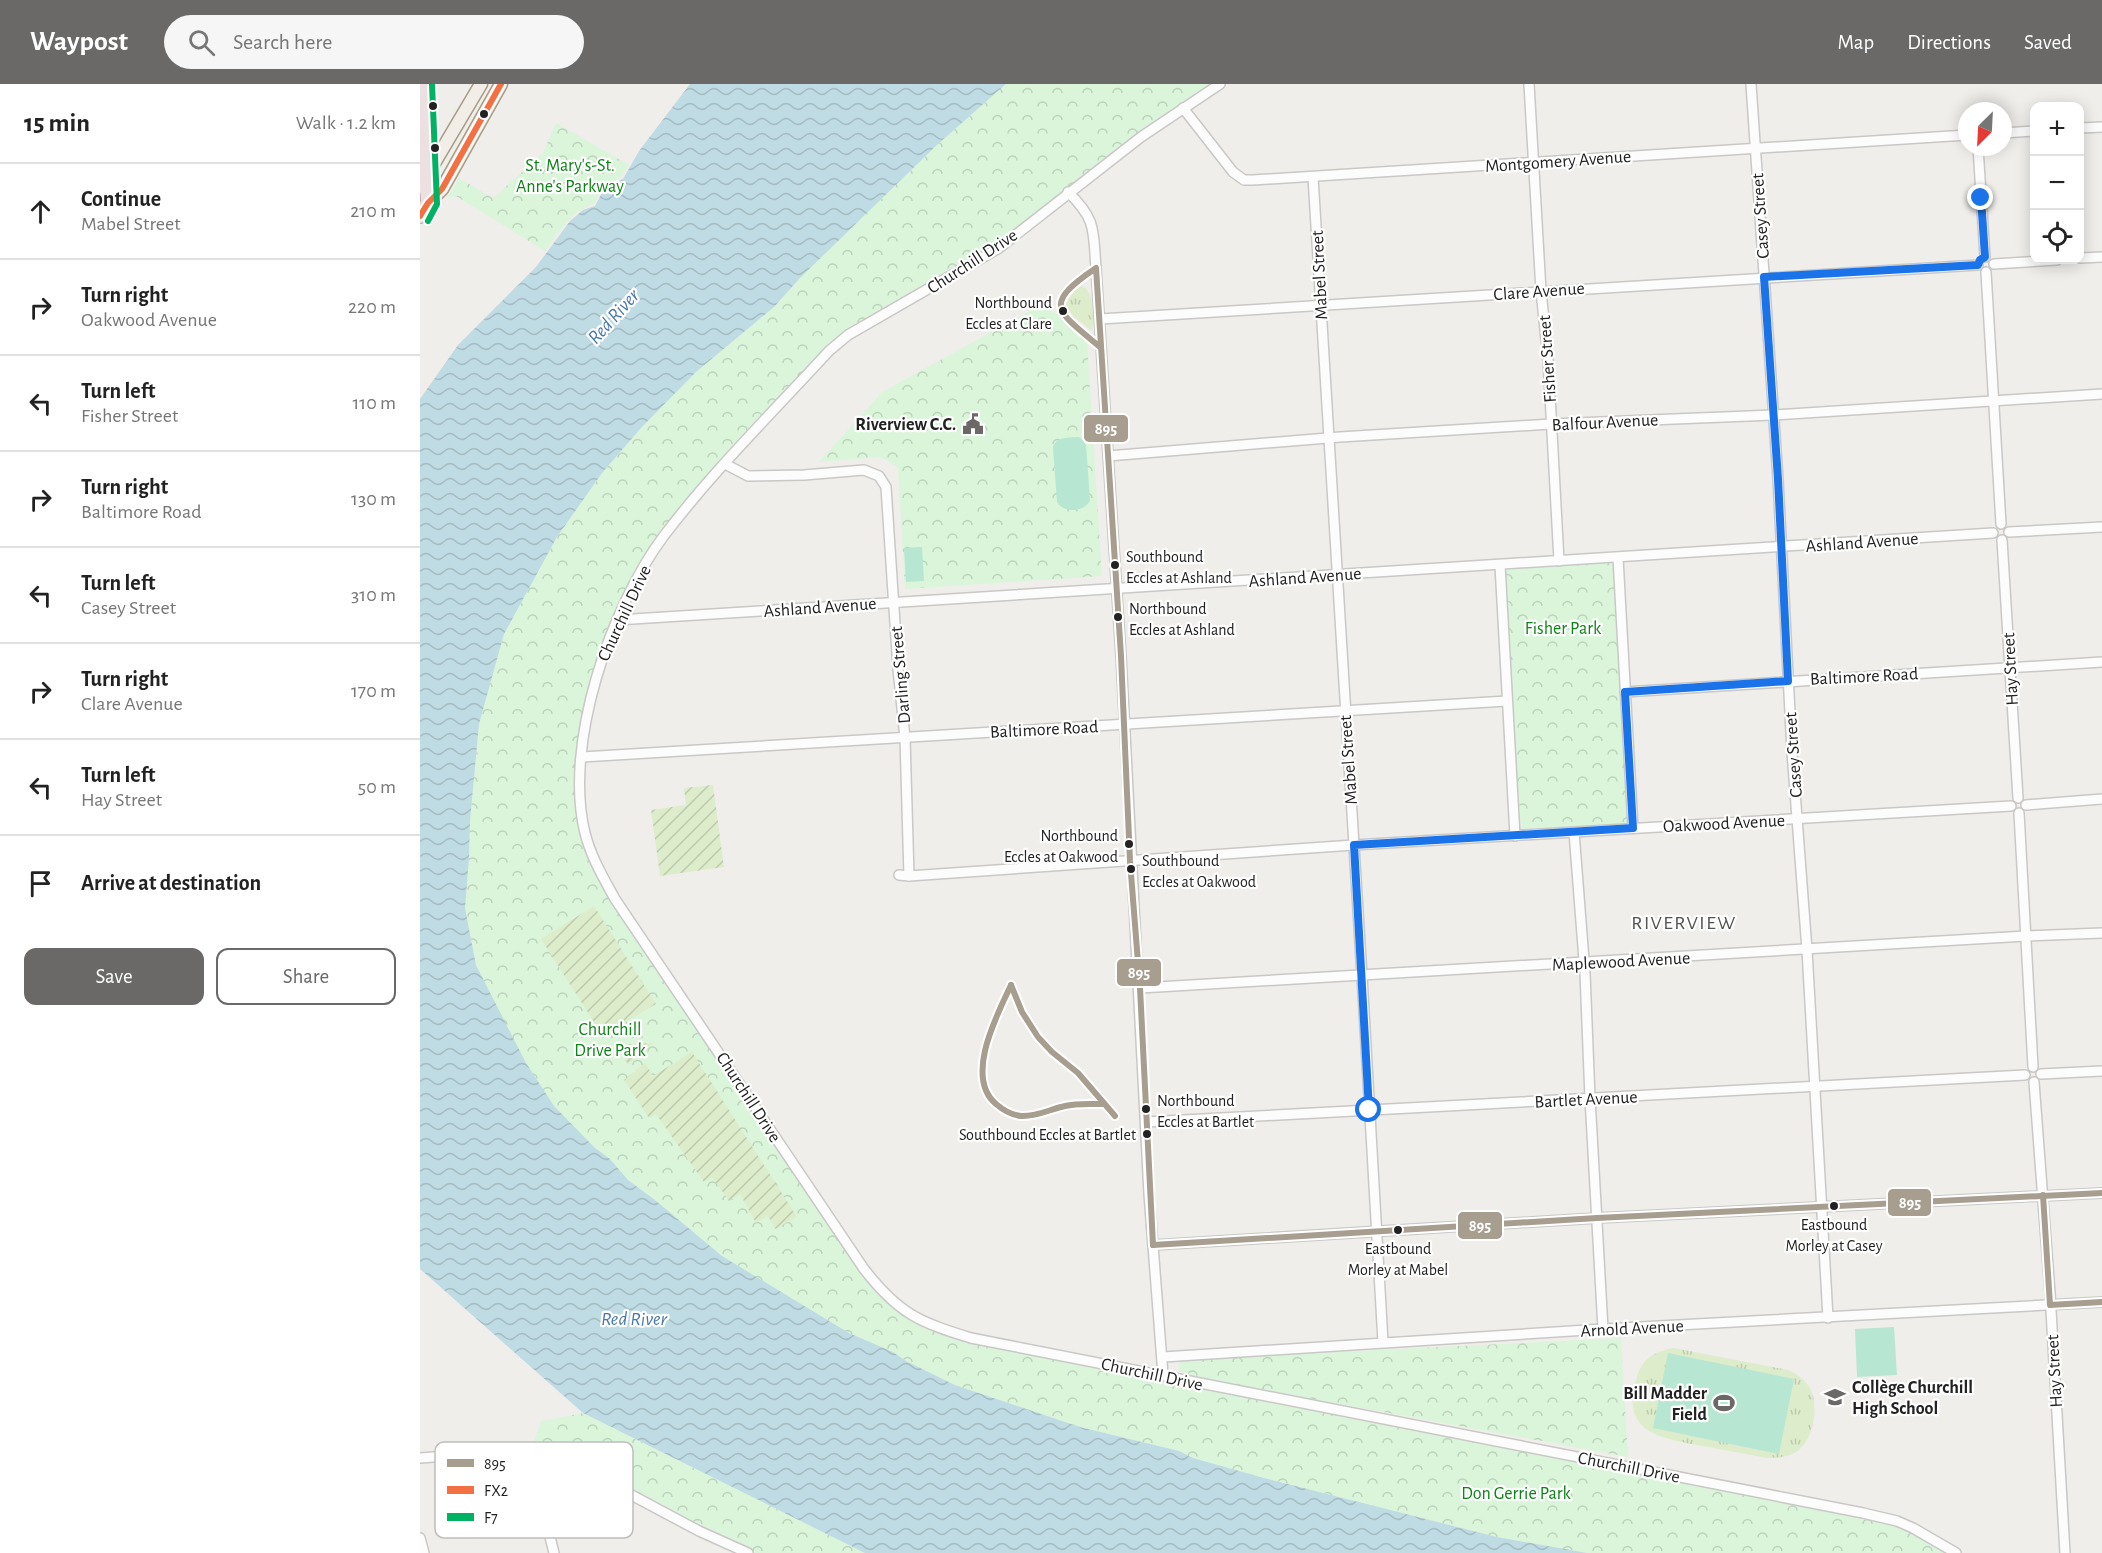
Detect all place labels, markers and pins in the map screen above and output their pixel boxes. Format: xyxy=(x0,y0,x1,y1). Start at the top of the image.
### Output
unlabelled marker xyxy=(427,100,439,112)
unlabelled marker xyxy=(478,108,490,120)
unlabelled marker xyxy=(429,142,441,154)
place label: Northbound Eccles at Clare xyxy=(965,295,1052,332)
marker: Northbound Eccles at Clare xyxy=(1057,305,1069,317)
public building icon: Riverview C.C. xyxy=(961,412,985,436)
place label: Riverview C.C. xyxy=(855,416,956,434)
place label: Southbound Eccles at Ashland xyxy=(1126,549,1232,586)
marker: Southbound Eccles at Ashland xyxy=(1109,559,1121,571)
place label: Northbound Eccles at Ashland xyxy=(1129,601,1235,638)
marker: Northbound Eccles at Ashland xyxy=(1112,611,1124,623)
place label: Northbound Eccles at Oakwood xyxy=(1004,828,1118,865)
marker: Northbound Eccles at Oakwood xyxy=(1123,838,1135,850)
place label: Southbound Eccles at Oakwood xyxy=(1142,853,1256,890)
marker: Southbound Eccles at Oakwood xyxy=(1125,863,1137,875)
place label: Northbound Eccles at Bartlet xyxy=(1157,1093,1254,1130)
marker: Northbound Eccles at Bartlet xyxy=(1140,1103,1152,1115)
place label: Southbound Eccles at Bartlet xyxy=(959,1127,1136,1143)
marker: Southbound Eccles at Bartlet xyxy=(1141,1128,1153,1140)
marker: Eastbound Morley at Casey xyxy=(1828,1200,1840,1212)
place label: Eastbound Morley at Casey xyxy=(1786,1217,1883,1255)
marker: Eastbound Morley at Mabel xyxy=(1392,1224,1404,1236)
place label: Eastbound Morley at Mabel xyxy=(1348,1241,1448,1279)
place label: Collège Churchill High School xyxy=(1852,1379,1973,1418)
place label: Bill Madder Field xyxy=(1623,1385,1708,1424)
school or university icon: Collège Churchill High School xyxy=(1823,1385,1847,1409)
sports icon: Bill Madder Field xyxy=(1712,1391,1736,1415)

